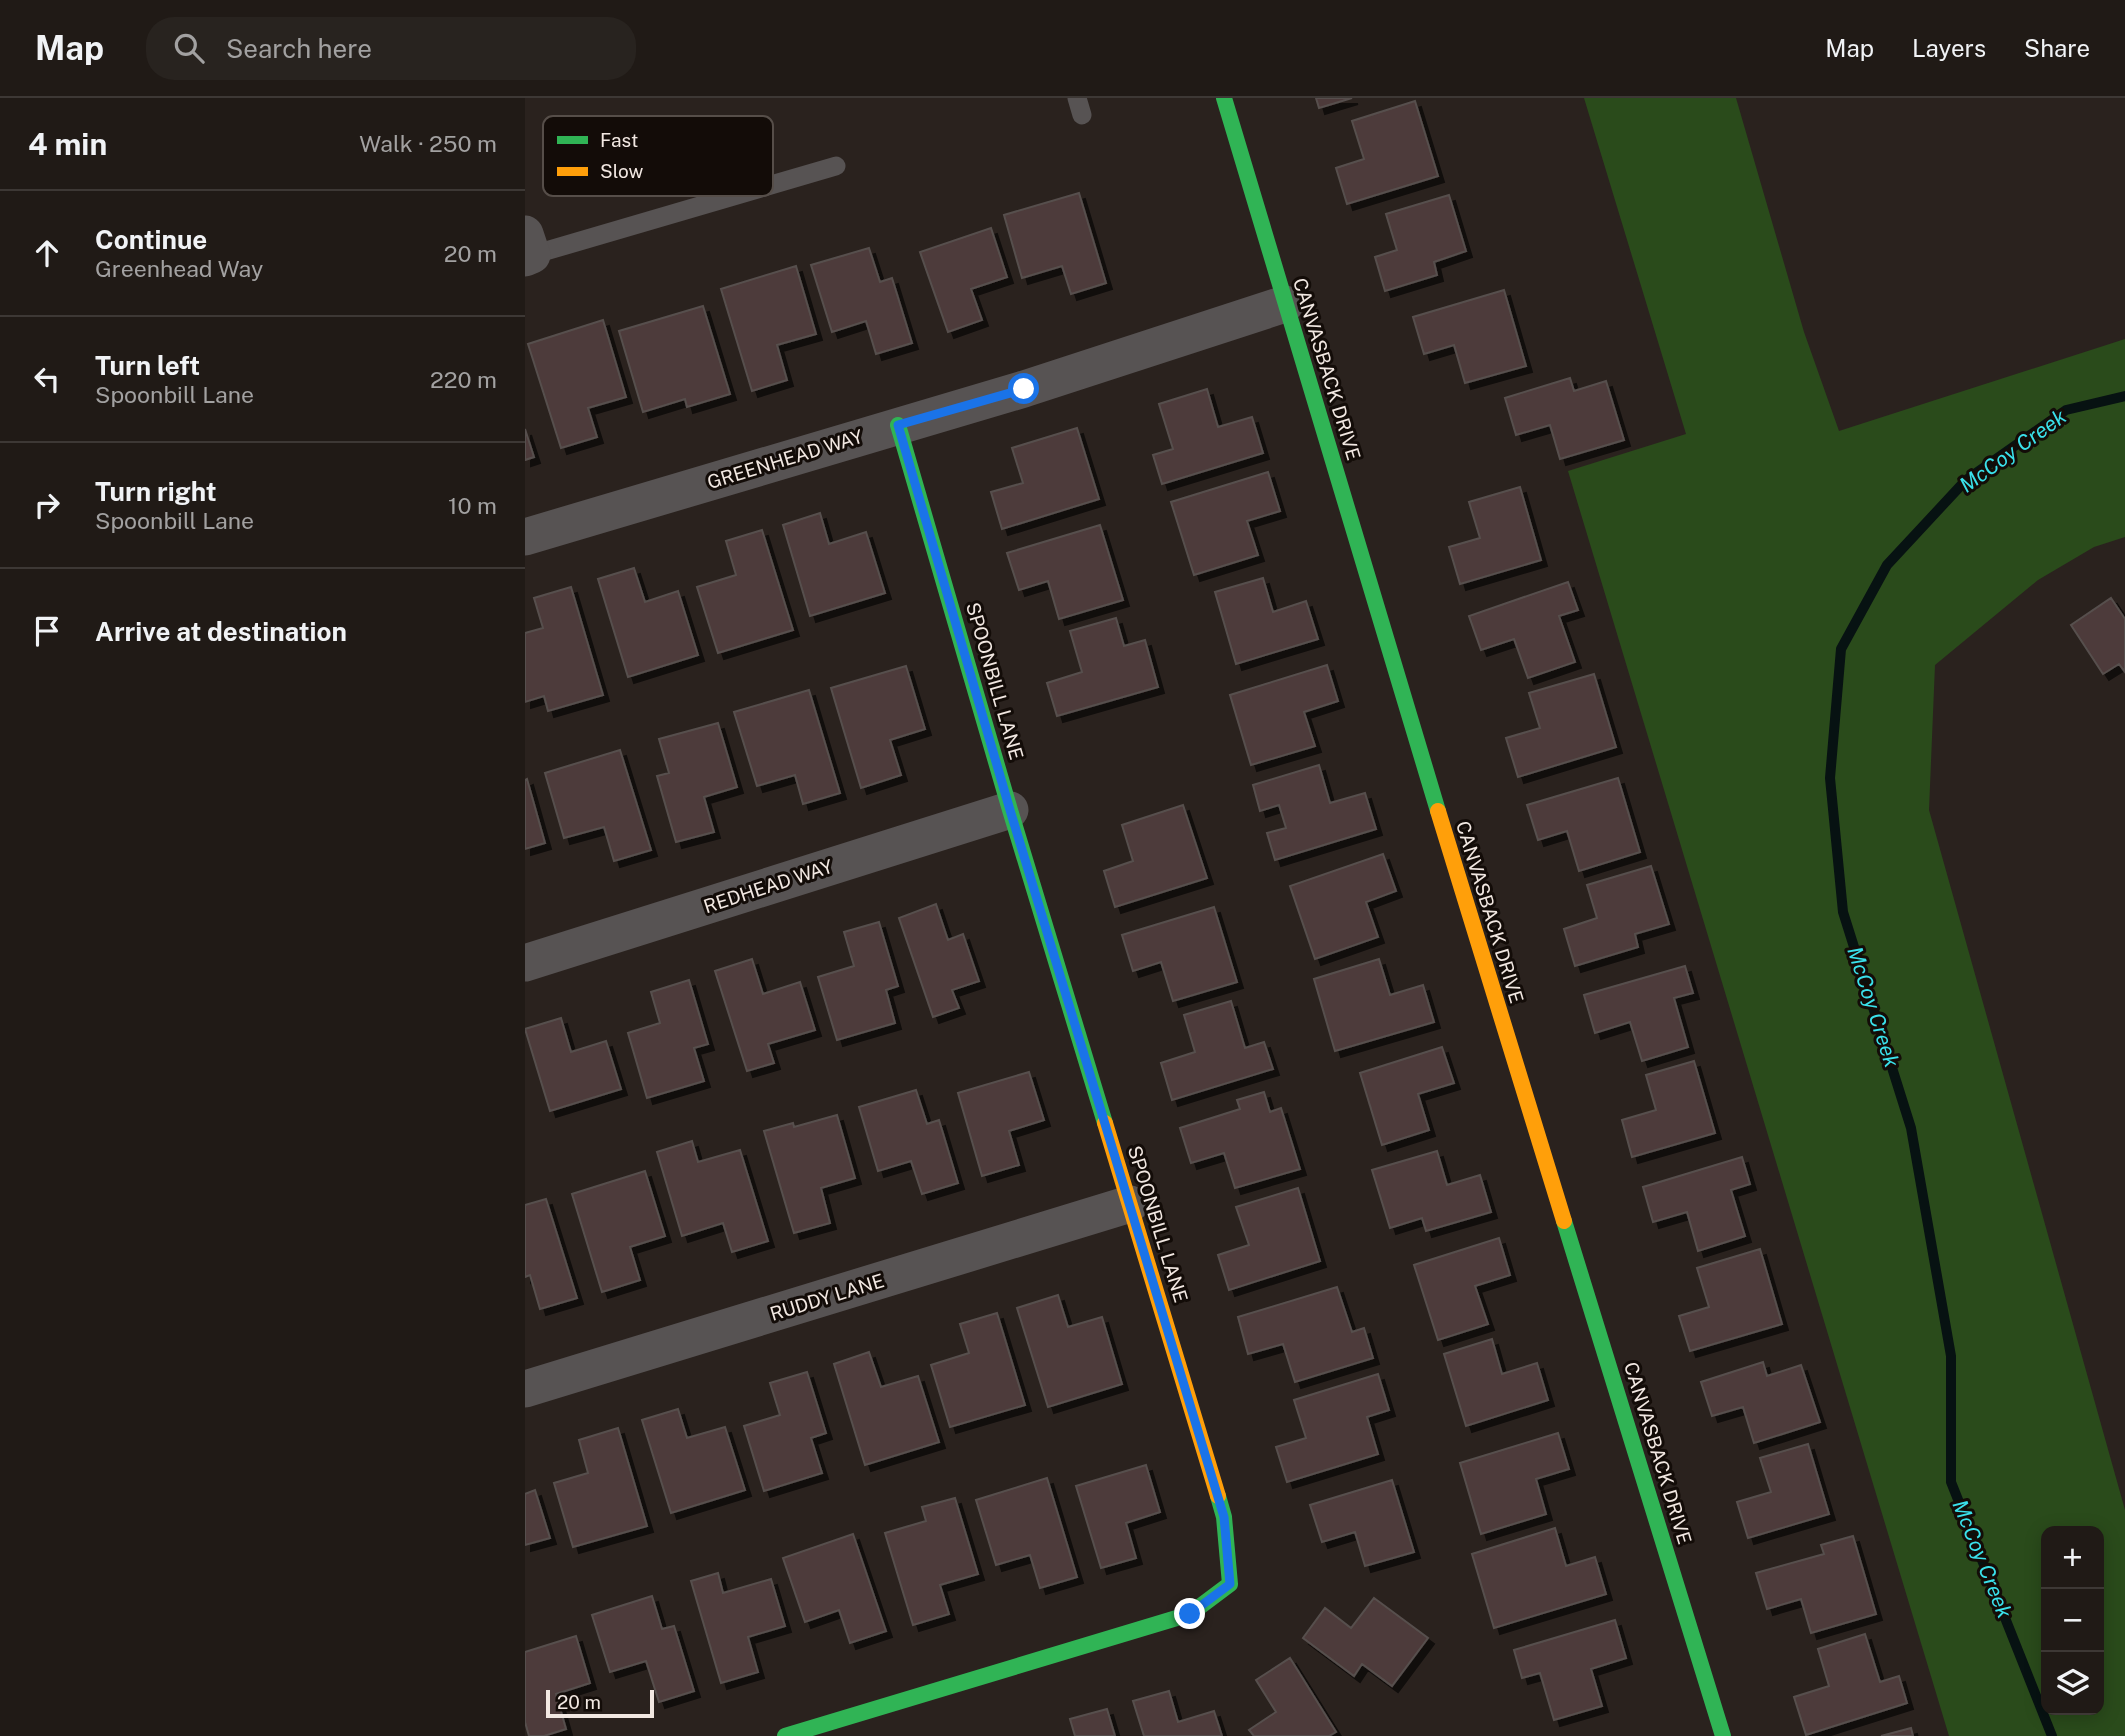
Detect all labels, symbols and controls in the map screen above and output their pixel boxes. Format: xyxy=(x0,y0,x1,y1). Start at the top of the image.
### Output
search box xyxy=(146,17,636,80)
text: Map xyxy=(35,29,104,67)
icon: search xyxy=(170,29,208,67)
text: Search here xyxy=(226,33,372,64)
text: Map xyxy=(1825,34,1874,62)
text: Layers xyxy=(1912,34,1986,62)
text: Share xyxy=(2024,34,2090,62)
legend xyxy=(543,116,773,196)
text: 4 min xyxy=(28,126,107,162)
text: Fast xyxy=(600,129,638,151)
text: Walk · 250 m xyxy=(359,130,497,157)
text: Slow xyxy=(600,160,644,182)
text: Continue xyxy=(95,224,207,255)
icon: ahead xyxy=(28,234,66,272)
text: 20 m xyxy=(444,240,497,267)
text: Greenhead Way xyxy=(95,255,263,282)
street label: CANVASBACK DRIVE xyxy=(1289,275,1365,463)
text: Turn left xyxy=(95,350,200,381)
icon: left xyxy=(28,360,66,398)
text: 220 m xyxy=(430,366,497,393)
route start xyxy=(1008,373,1039,404)
text: Spoonbill Lane xyxy=(95,381,254,408)
water label: McCoy Creek xyxy=(1955,403,2071,498)
street label: GREENHEAD WAY xyxy=(705,425,866,493)
text: Turn right xyxy=(95,476,217,507)
icon: right xyxy=(28,486,66,524)
text: 10 m xyxy=(448,492,497,519)
text: Spoonbill Lane xyxy=(95,507,254,534)
street label: SPOONBILL LANE xyxy=(962,600,1028,762)
icon: arrive xyxy=(28,612,66,650)
text: Arrive at destination xyxy=(95,616,347,647)
street label: CANVASBACK DRIVE xyxy=(1452,818,1528,1006)
street label: REDHEAD WAY xyxy=(701,855,836,917)
water label: McCoy Creek xyxy=(1842,943,1905,1071)
street label: SPOONBILL LANE xyxy=(1124,1143,1192,1305)
street label: RUDDY LANE xyxy=(767,1269,887,1325)
street label: CANVASBACK DRIVE xyxy=(1620,1359,1696,1547)
water label: McCoy Creek xyxy=(1947,1496,2018,1622)
map controls xyxy=(2041,1526,2104,1715)
button: + xyxy=(2041,1526,2104,1589)
button: − xyxy=(2041,1589,2104,1652)
route end xyxy=(1174,1598,1205,1629)
button: layers xyxy=(2041,1652,2104,1715)
scale bar xyxy=(546,1687,655,1719)
text: 20 m xyxy=(557,1691,601,1713)

